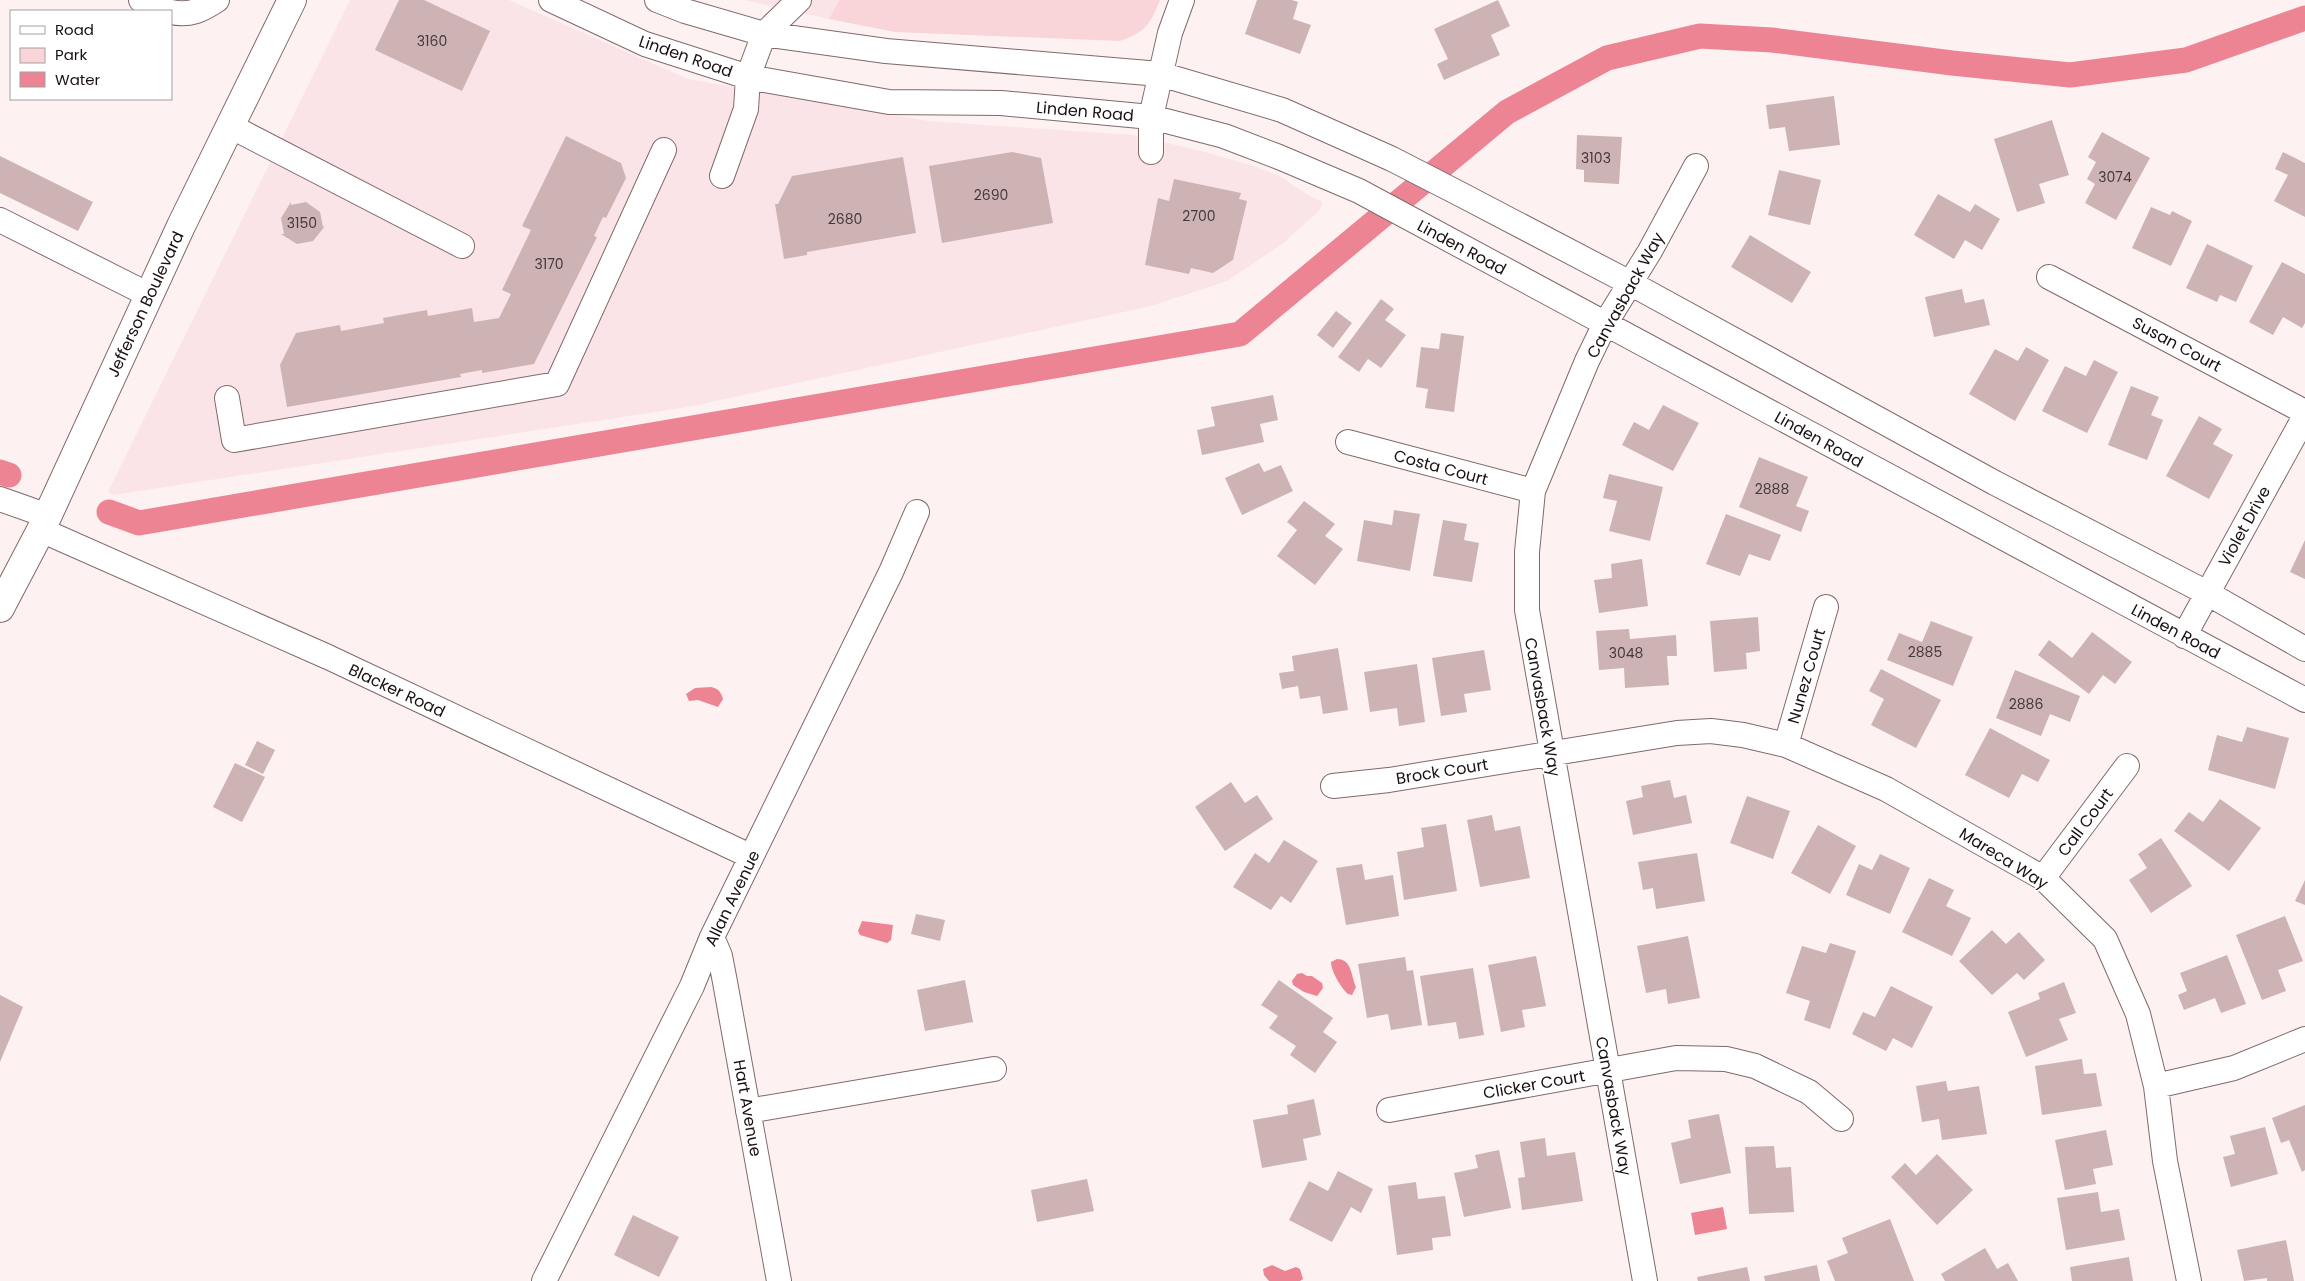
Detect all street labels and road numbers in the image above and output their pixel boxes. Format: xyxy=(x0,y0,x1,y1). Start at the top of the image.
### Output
street label: Linden Road xyxy=(636,30,736,83)
street label: Linden Road xyxy=(1035,96,1135,127)
street label: Linden Road xyxy=(1413,214,1510,281)
street label: Jefferson Boulevard xyxy=(102,227,189,381)
street label: Canvasback Way xyxy=(1581,228,1670,362)
street label: Susan Court xyxy=(2128,311,2226,378)
street label: Linden Road xyxy=(1770,406,1867,473)
street label: Costa Court xyxy=(1391,444,1491,491)
street label: Violet Drive xyxy=(2213,482,2276,571)
street label: Linden Road xyxy=(2127,598,2224,665)
street label: Nunez Court xyxy=(1782,626,1831,726)
street label: Canvasback Way xyxy=(1519,636,1566,778)
street label: Blacker Road xyxy=(345,658,449,723)
street label: Brock Court xyxy=(1394,753,1490,790)
street label: Call Court xyxy=(2052,783,2119,861)
street label: Mareca Way xyxy=(1955,822,2053,895)
street label: Allan Avenue xyxy=(699,846,766,950)
street label: Canvasback Way xyxy=(1590,1035,1637,1177)
street label: Hart Avenue xyxy=(728,1058,767,1158)
street label: Clicker Court xyxy=(1481,1064,1587,1105)

